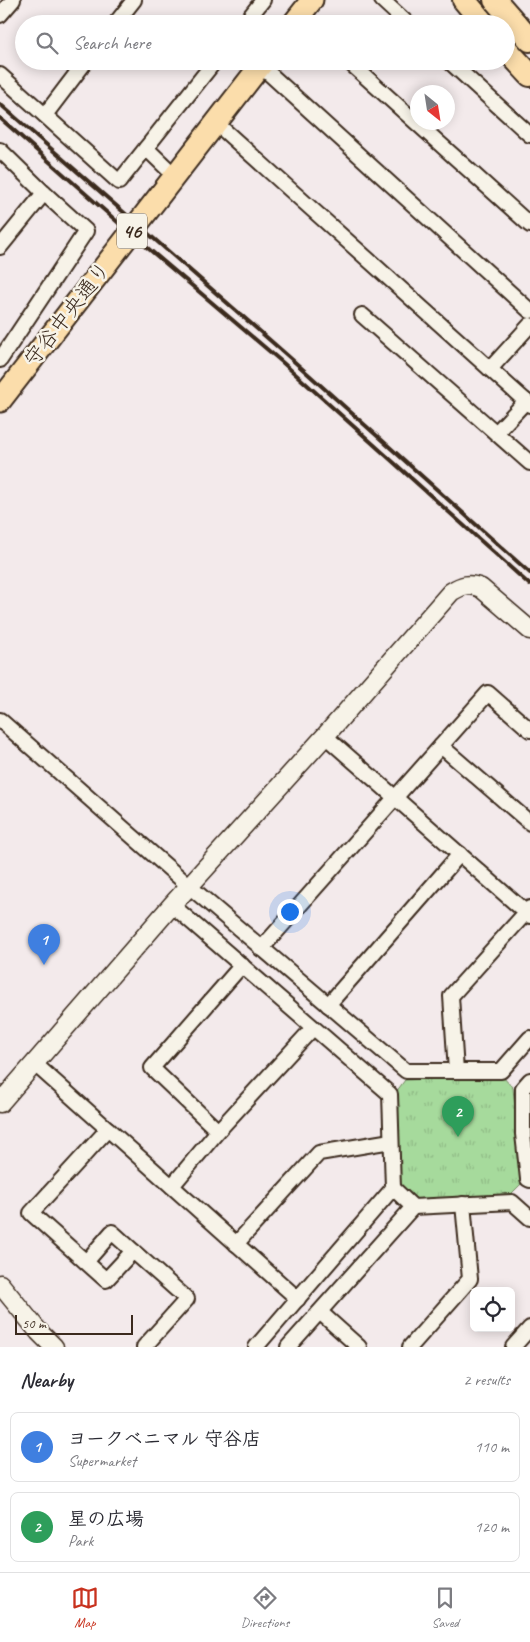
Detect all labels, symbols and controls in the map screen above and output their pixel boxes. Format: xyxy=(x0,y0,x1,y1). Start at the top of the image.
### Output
search box xyxy=(15,15,515,70)
icon: search xyxy=(33,29,61,57)
text: Search here xyxy=(73,31,150,55)
north arrow xyxy=(410,85,455,130)
road number: 46 xyxy=(117,214,147,248)
street label: 守谷中央通り xyxy=(18,256,116,372)
your location xyxy=(277,899,303,925)
pin: 1 xyxy=(28,924,60,965)
pin: 2 xyxy=(442,1096,474,1137)
map controls xyxy=(470,1287,515,1332)
button: locate xyxy=(470,1287,515,1332)
scale bar xyxy=(15,1312,132,1335)
text: 50 m xyxy=(22,1315,46,1332)
text: Nearby xyxy=(20,1367,73,1393)
text: 2 results xyxy=(463,1370,510,1390)
text: ヨークベニマル 守谷店 xyxy=(68,1427,261,1451)
text: 1 xyxy=(33,1437,41,1457)
text: 110 m xyxy=(475,1437,509,1457)
text: Supermarket xyxy=(68,1451,136,1471)
text: 星の広場 xyxy=(68,1507,144,1531)
text: 2 xyxy=(33,1517,41,1537)
text: 120 m xyxy=(475,1517,509,1537)
text: Park xyxy=(68,1531,93,1551)
tab: Map xyxy=(71,1584,99,1631)
tab: Directions xyxy=(241,1584,289,1631)
tab: Saved xyxy=(431,1584,459,1631)

